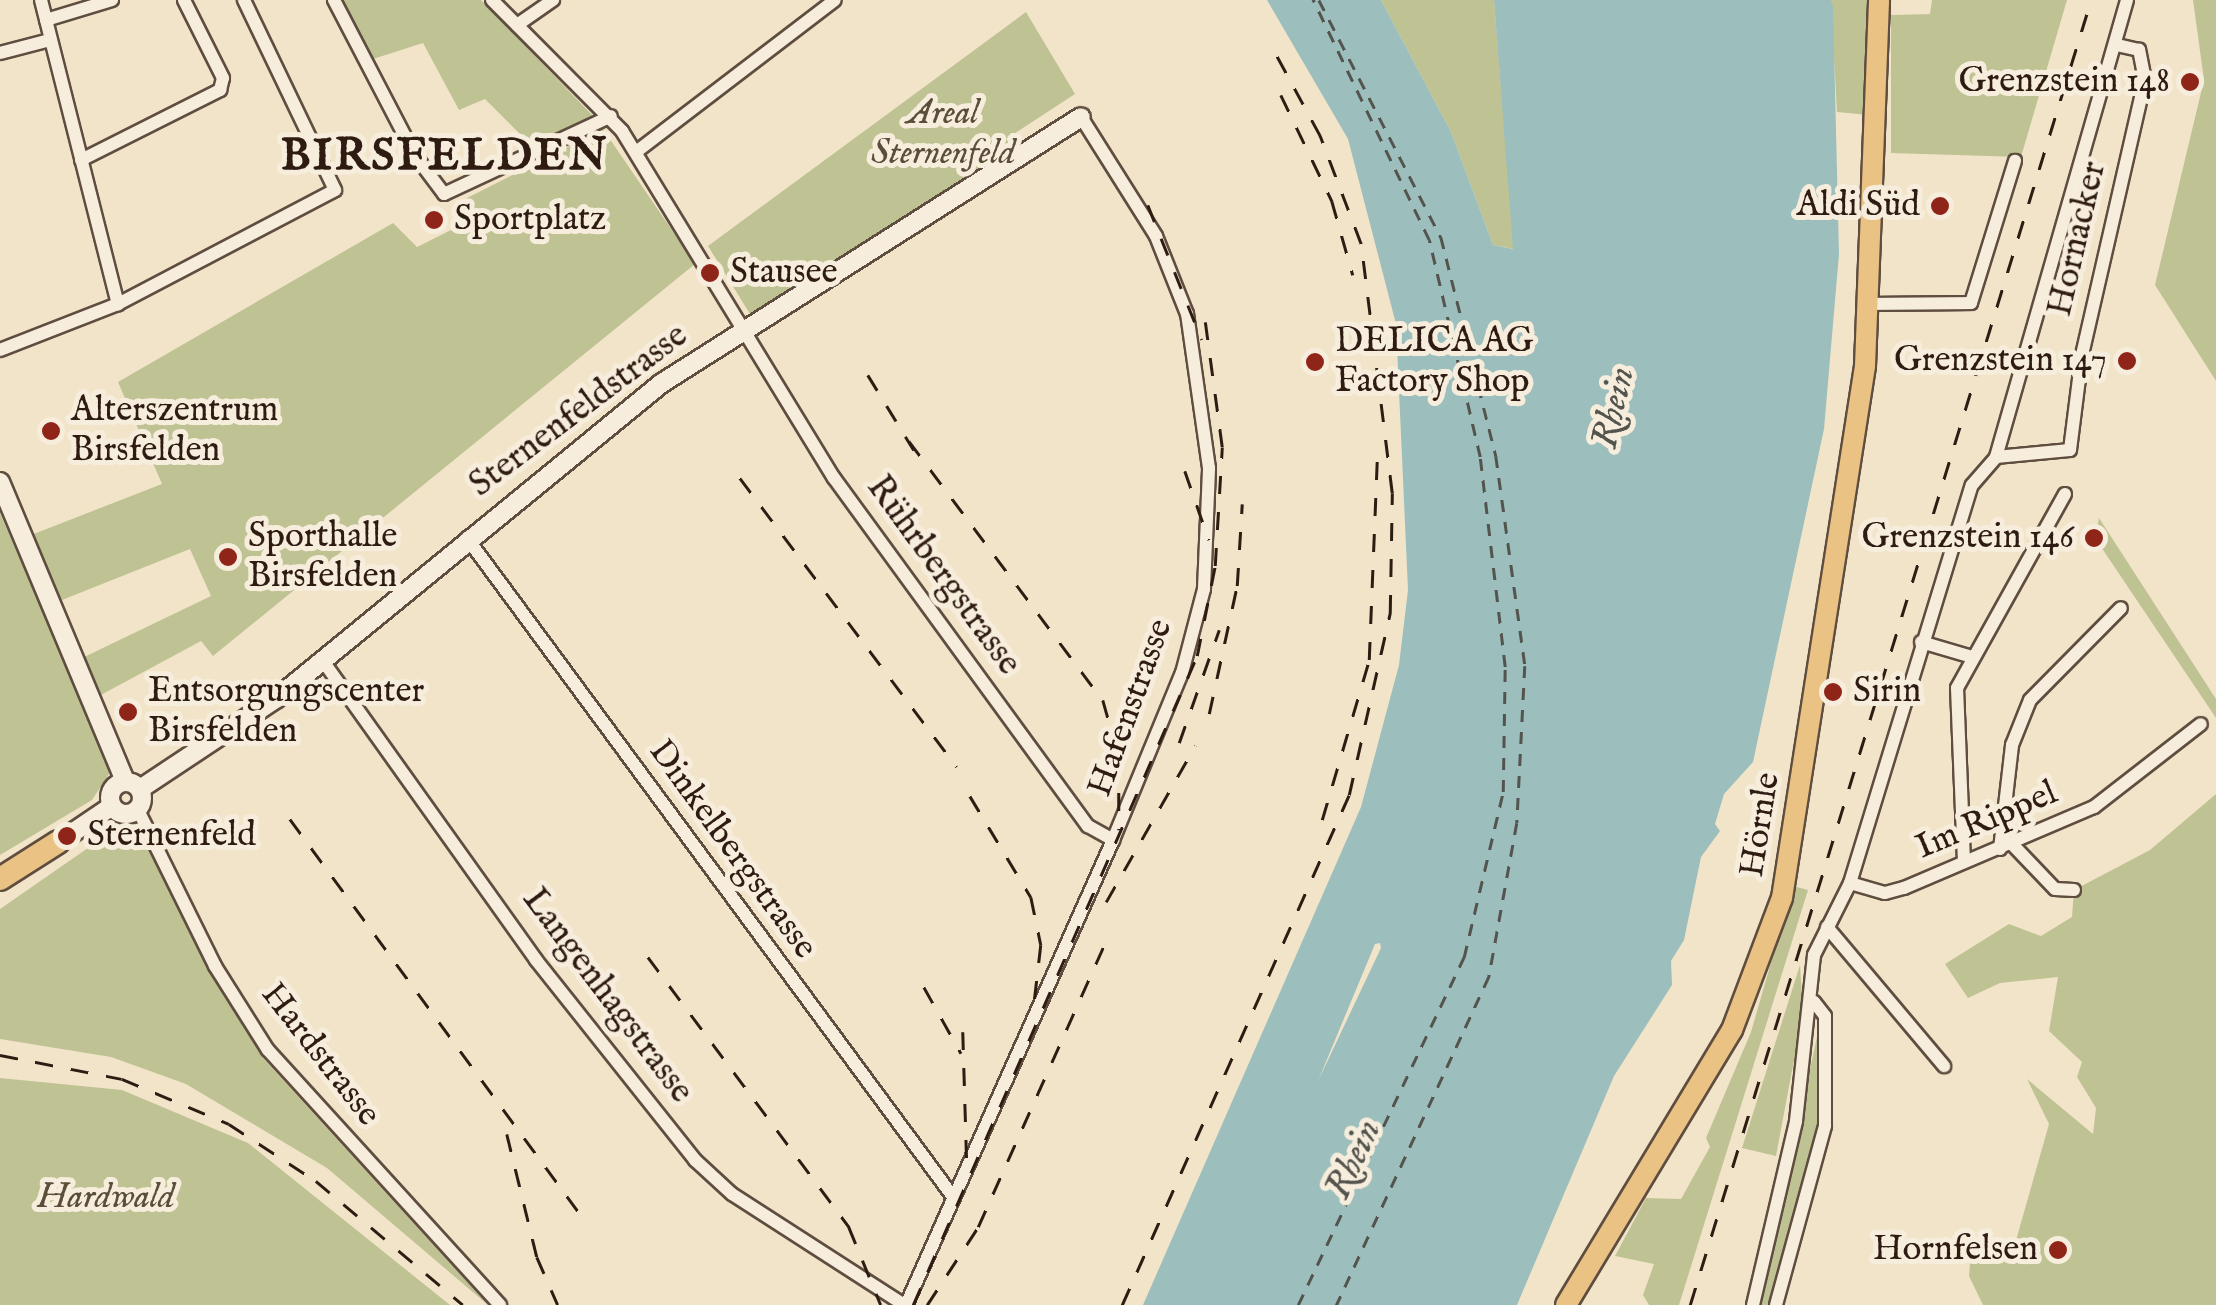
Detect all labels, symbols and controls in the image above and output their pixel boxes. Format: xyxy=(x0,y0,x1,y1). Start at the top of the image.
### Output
place label: Grenzstein 148 xyxy=(1958,61,2170,103)
marker: Grenzstein 148 xyxy=(2179,71,2201,93)
park label: Areal Sternenfeld xyxy=(871,93,1015,175)
district label: BIRSFELDEN xyxy=(281,130,609,184)
street label: Hornacker xyxy=(2040,158,2116,320)
place label: Aldi Süd xyxy=(1796,185,1920,227)
marker: Aldi Süd xyxy=(1929,195,1951,217)
place label: Sportplatz xyxy=(454,199,606,241)
marker: Sportplatz xyxy=(423,209,445,231)
place label: Stausee xyxy=(730,252,838,294)
marker: Stausee xyxy=(699,262,721,284)
street label: Sternenfeldstrasse xyxy=(462,315,696,507)
place label: DELICA AG Factory Shop xyxy=(1335,321,1534,403)
place label: Grenzstein 147 xyxy=(1894,340,2107,382)
marker: Grenzstein 147 xyxy=(2116,350,2138,372)
marker: DELICA AG Factory Shop xyxy=(1304,351,1326,373)
water label: Rhein xyxy=(1584,363,1646,453)
place label: Alterszentrum Birsfelden xyxy=(71,390,278,472)
marker: Alterszentrum Birsfelden xyxy=(40,420,62,442)
street label: Rührbergstrasse xyxy=(857,468,1029,684)
place label: Sporthalle Birsfelden xyxy=(248,516,397,598)
place label: Grenzstein 146 xyxy=(1861,517,2074,559)
marker: Grenzstein 146 xyxy=(2083,527,2105,549)
marker: Sporthalle Birsfelden xyxy=(217,546,239,568)
street label: Hafenstrasse xyxy=(1080,614,1182,802)
place label: Entsorgungscenter Birsfelden xyxy=(148,671,424,753)
place label: Sirin xyxy=(1853,671,1921,713)
marker: Sirin xyxy=(1822,681,1844,703)
marker: Entsorgungscenter Birsfelden xyxy=(117,701,139,723)
street label: Dinkelbergstrasse xyxy=(639,733,825,967)
street label: Hörnle xyxy=(1732,770,1790,880)
street label: Im Rippel xyxy=(1910,773,2064,869)
place label: Sternenfeld xyxy=(87,815,256,857)
marker: Sternenfeld xyxy=(56,825,78,847)
street label: Langenhagstrasse xyxy=(513,880,701,1112)
street label: Hardstrasse xyxy=(251,975,389,1135)
water label: Rhein xyxy=(1317,1113,1393,1207)
park label: Hardwald xyxy=(37,1177,175,1219)
place label: Hornfelsen xyxy=(1873,1229,2038,1271)
marker: Hornfelsen xyxy=(2047,1239,2069,1261)

